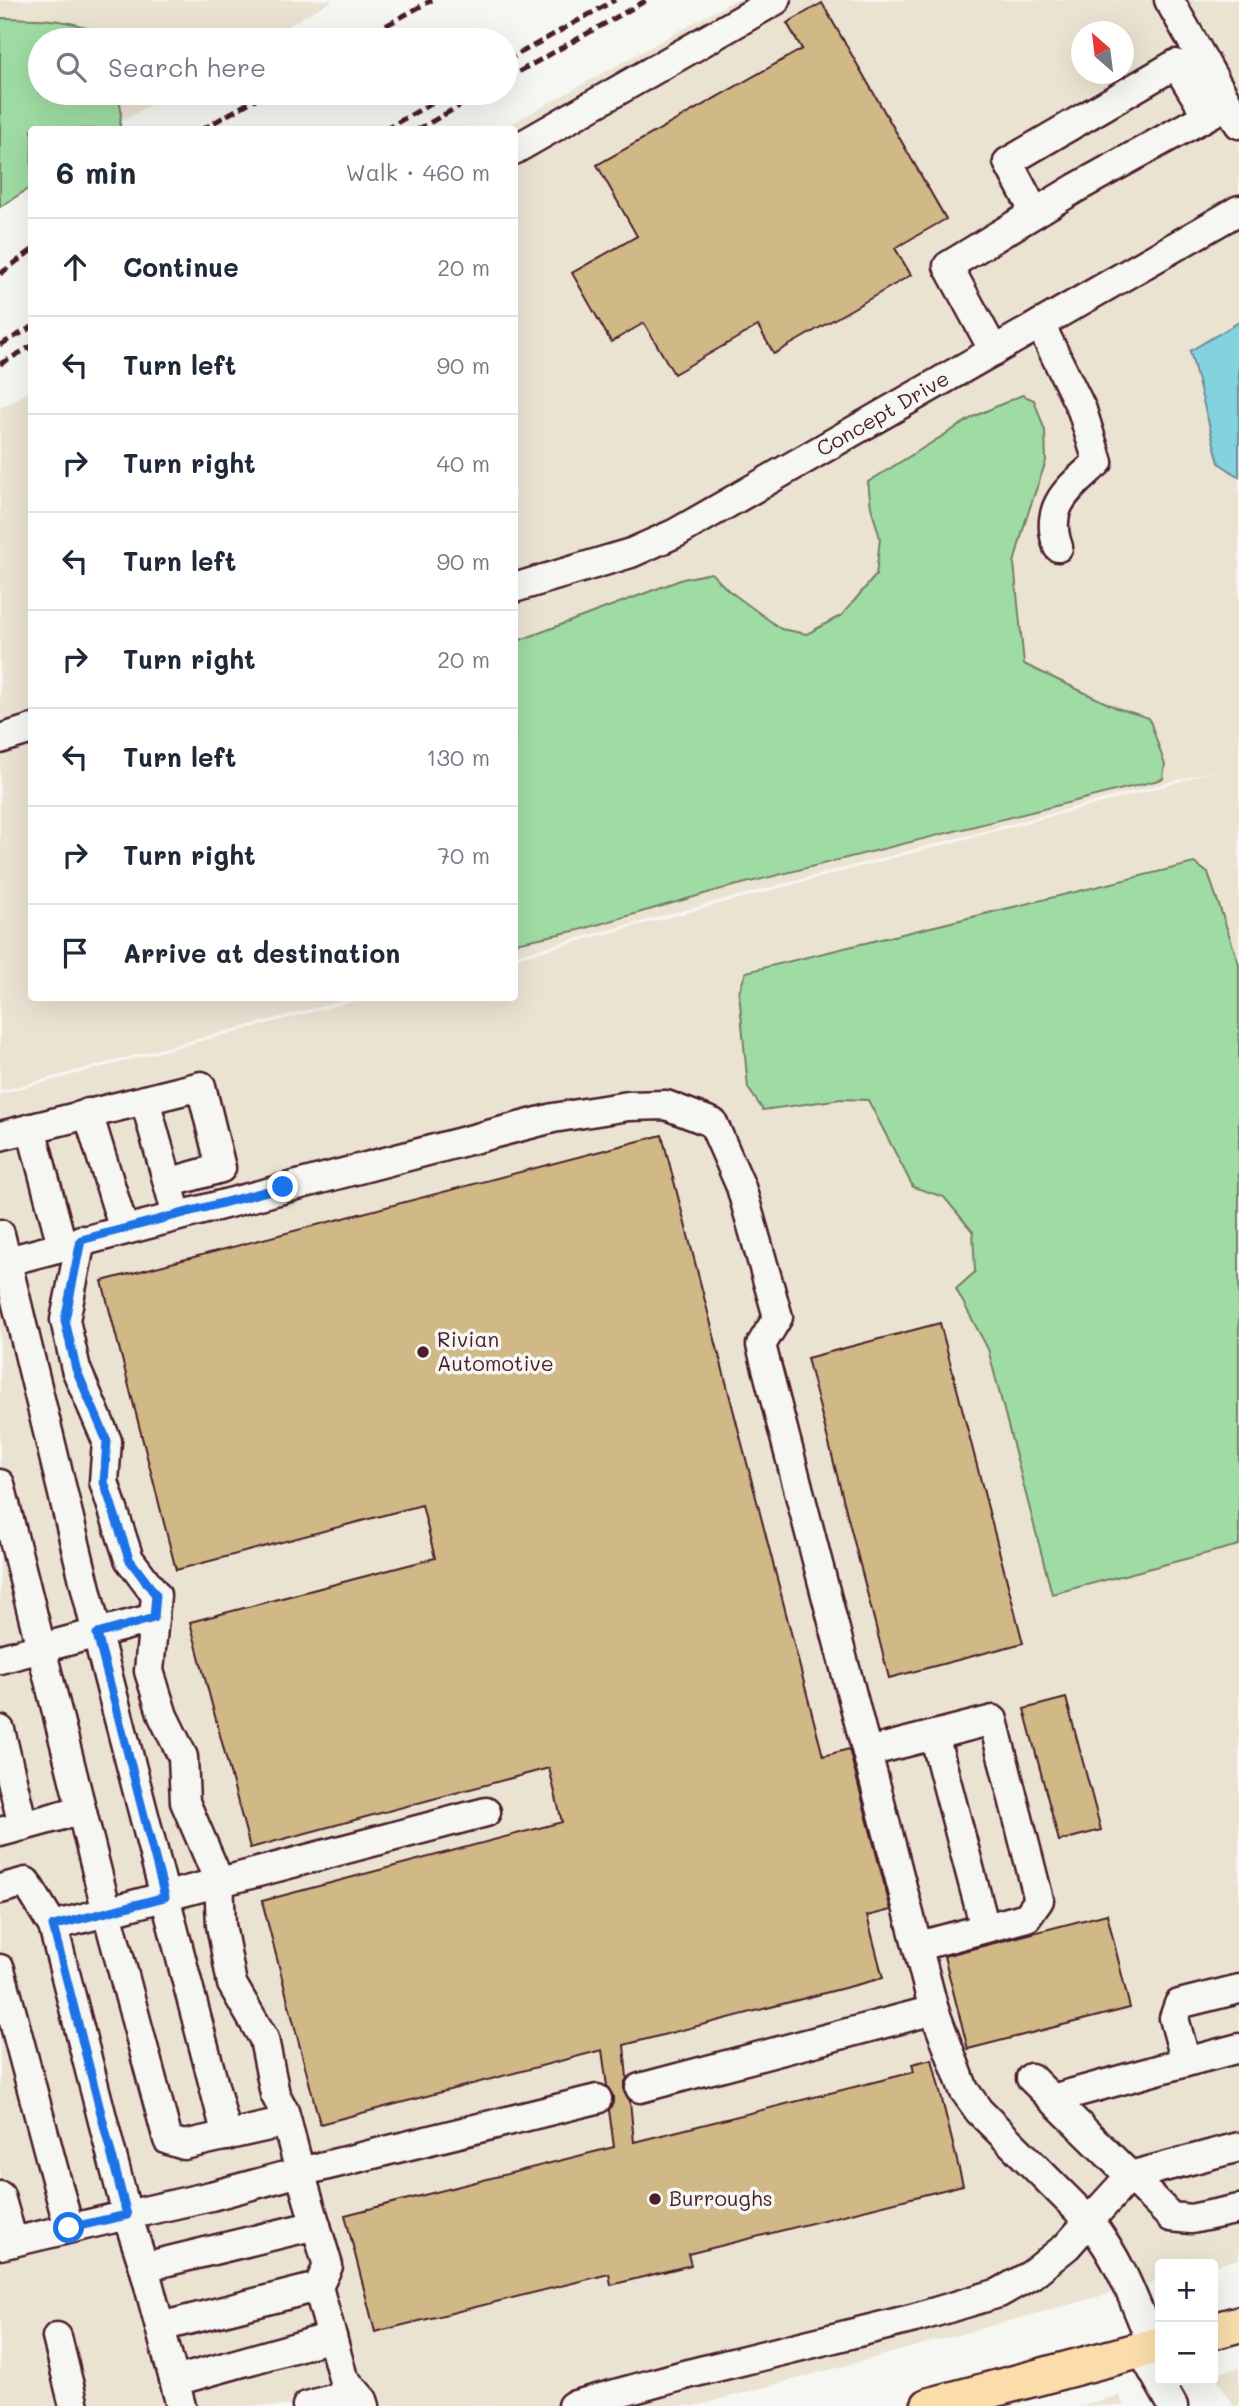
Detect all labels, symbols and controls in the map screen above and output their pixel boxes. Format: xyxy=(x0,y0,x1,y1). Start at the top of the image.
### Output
north arrow xyxy=(1071,21,1134,84)
search box xyxy=(28,28,518,105)
icon: search xyxy=(52,48,90,86)
text: Search here xyxy=(108,50,266,84)
text: 6 min xyxy=(56,152,136,192)
text: Walk · 460 m xyxy=(345,157,490,187)
icon: ahead xyxy=(56,248,94,286)
text: Continue xyxy=(123,250,239,284)
text: 20 m xyxy=(437,252,490,282)
icon: left xyxy=(56,346,94,384)
text: Turn left xyxy=(123,348,236,382)
text: 90 m xyxy=(437,350,490,380)
street label: Concept Drive xyxy=(811,364,953,462)
icon: right xyxy=(56,444,94,482)
text: Turn right xyxy=(123,446,256,480)
text: 40 m xyxy=(437,448,490,478)
icon: left xyxy=(56,542,94,580)
text: Turn left xyxy=(123,544,236,578)
text: 90 m xyxy=(437,546,490,576)
icon: right xyxy=(56,640,94,678)
text: Turn right xyxy=(123,642,256,676)
text: 20 m xyxy=(437,644,490,674)
icon: left xyxy=(56,738,94,776)
text: Turn left xyxy=(123,740,236,774)
text: 130 m xyxy=(426,742,490,772)
icon: right xyxy=(56,836,94,874)
text: Turn right xyxy=(123,838,256,872)
text: 70 m xyxy=(437,840,490,870)
icon: arrive xyxy=(56,934,94,972)
text: Arrive at destination xyxy=(123,936,400,970)
route end xyxy=(267,1171,298,1202)
place label: Rivian Automotive xyxy=(437,1325,554,1376)
marker: Rivian Automotive xyxy=(415,1344,431,1360)
place label: Burroughs xyxy=(669,2184,773,2211)
marker: Burroughs xyxy=(647,2191,663,2207)
route start xyxy=(53,2212,84,2243)
map controls xyxy=(1155,2259,1218,2385)
button: + xyxy=(1155,2259,1218,2322)
button: − xyxy=(1155,2322,1218,2385)

